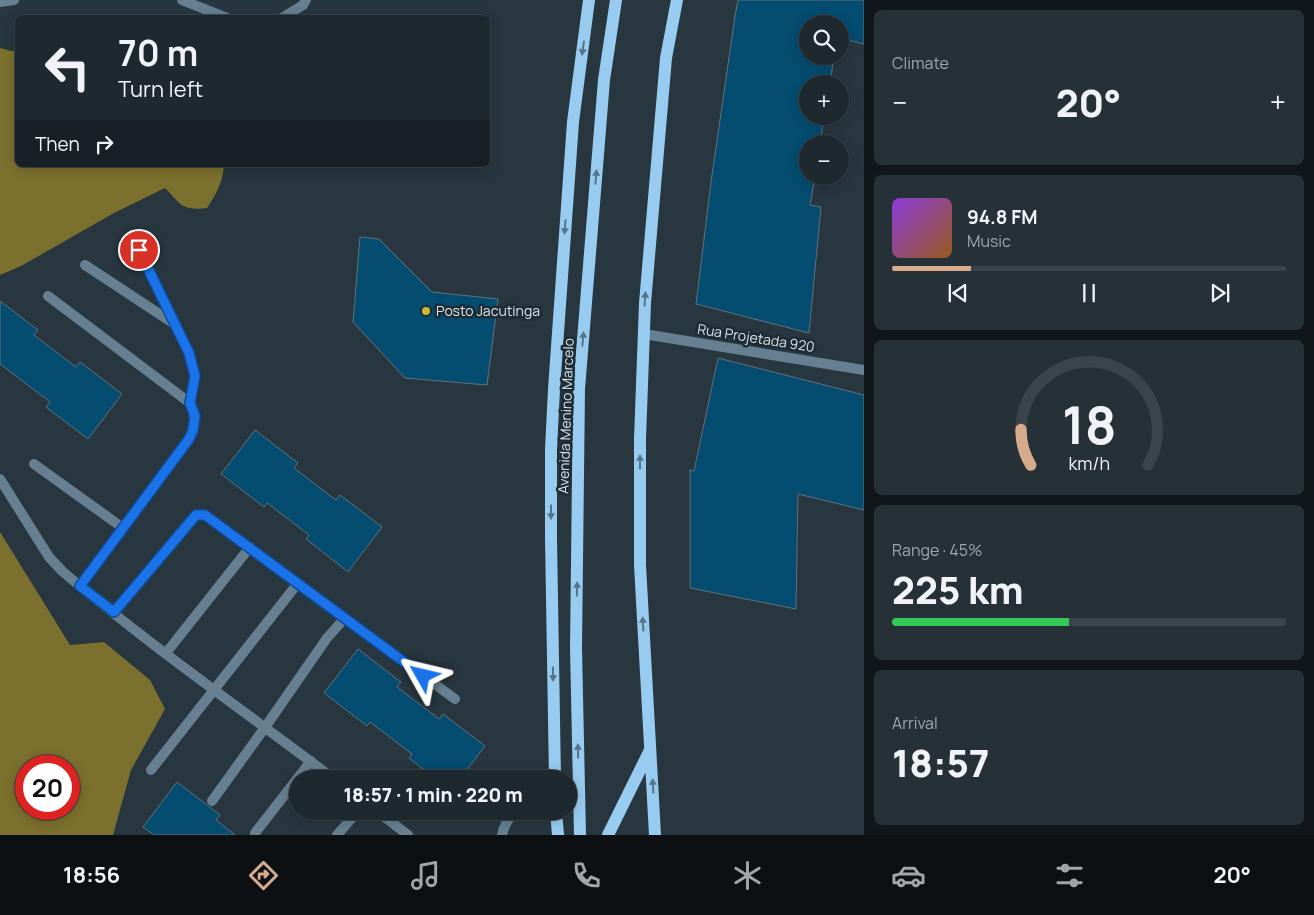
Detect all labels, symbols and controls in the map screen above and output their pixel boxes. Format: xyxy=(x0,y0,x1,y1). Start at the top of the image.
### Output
map controls xyxy=(799,15,849,185)
button: search xyxy=(799,15,849,65)
text: 70 m xyxy=(118,29,198,77)
icon: left xyxy=(35,35,100,100)
one-way arrow xyxy=(579,41,587,57)
text: Climate xyxy=(892,52,949,74)
text: Turn left xyxy=(118,74,203,104)
button: + xyxy=(799,75,849,125)
text: 20° xyxy=(1056,76,1121,128)
text: − xyxy=(892,83,907,121)
text: + xyxy=(1270,83,1286,121)
icon: right xyxy=(90,130,118,158)
text: Then xyxy=(35,131,80,157)
button: − xyxy=(799,135,849,185)
one-way arrow xyxy=(593,169,601,185)
text: 94.8 FM xyxy=(967,204,1037,230)
one-way arrow xyxy=(561,220,569,236)
pin xyxy=(118,229,160,271)
text: Music xyxy=(967,230,1011,252)
icon: arrive xyxy=(125,236,153,264)
icon: previous xyxy=(944,279,972,307)
icon: pause xyxy=(1075,279,1103,307)
icon: next xyxy=(1206,279,1234,307)
one-way arrow xyxy=(642,291,650,307)
place label: Posto Jacutinga xyxy=(436,301,540,320)
marker: Posto Jacutinga xyxy=(420,305,432,317)
street label: Rua Projetada 920 xyxy=(696,319,816,356)
one-way arrow xyxy=(580,331,588,347)
street label: Avenida Menino Marcelo xyxy=(553,338,578,494)
text: 18 xyxy=(1062,389,1116,460)
text: km/h xyxy=(1068,451,1110,475)
one-way arrow xyxy=(636,453,644,469)
one-way arrow xyxy=(547,504,555,520)
text: Range · 45% xyxy=(892,539,982,561)
text: 225 km xyxy=(892,563,1024,615)
one-way arrow xyxy=(573,581,581,597)
one-way arrow xyxy=(639,616,647,632)
position arrow xyxy=(396,649,448,701)
one-way arrow xyxy=(550,667,558,683)
text: Arrival xyxy=(892,712,938,734)
text: 18:57 xyxy=(892,736,990,788)
one-way arrow xyxy=(574,743,582,759)
speed limit sign: 20 xyxy=(15,755,80,820)
one-way arrow xyxy=(648,778,656,794)
text: 18:57 · 1 min · 220 m xyxy=(343,782,523,808)
icon: directions xyxy=(246,858,281,893)
icon: music xyxy=(408,858,443,893)
icon: phone xyxy=(569,858,604,893)
icon: climate xyxy=(730,858,765,893)
icon: car xyxy=(891,858,926,893)
icon: filters xyxy=(1052,858,1087,893)
text: 18:56 xyxy=(63,860,120,890)
text: 20° xyxy=(1213,860,1251,890)

